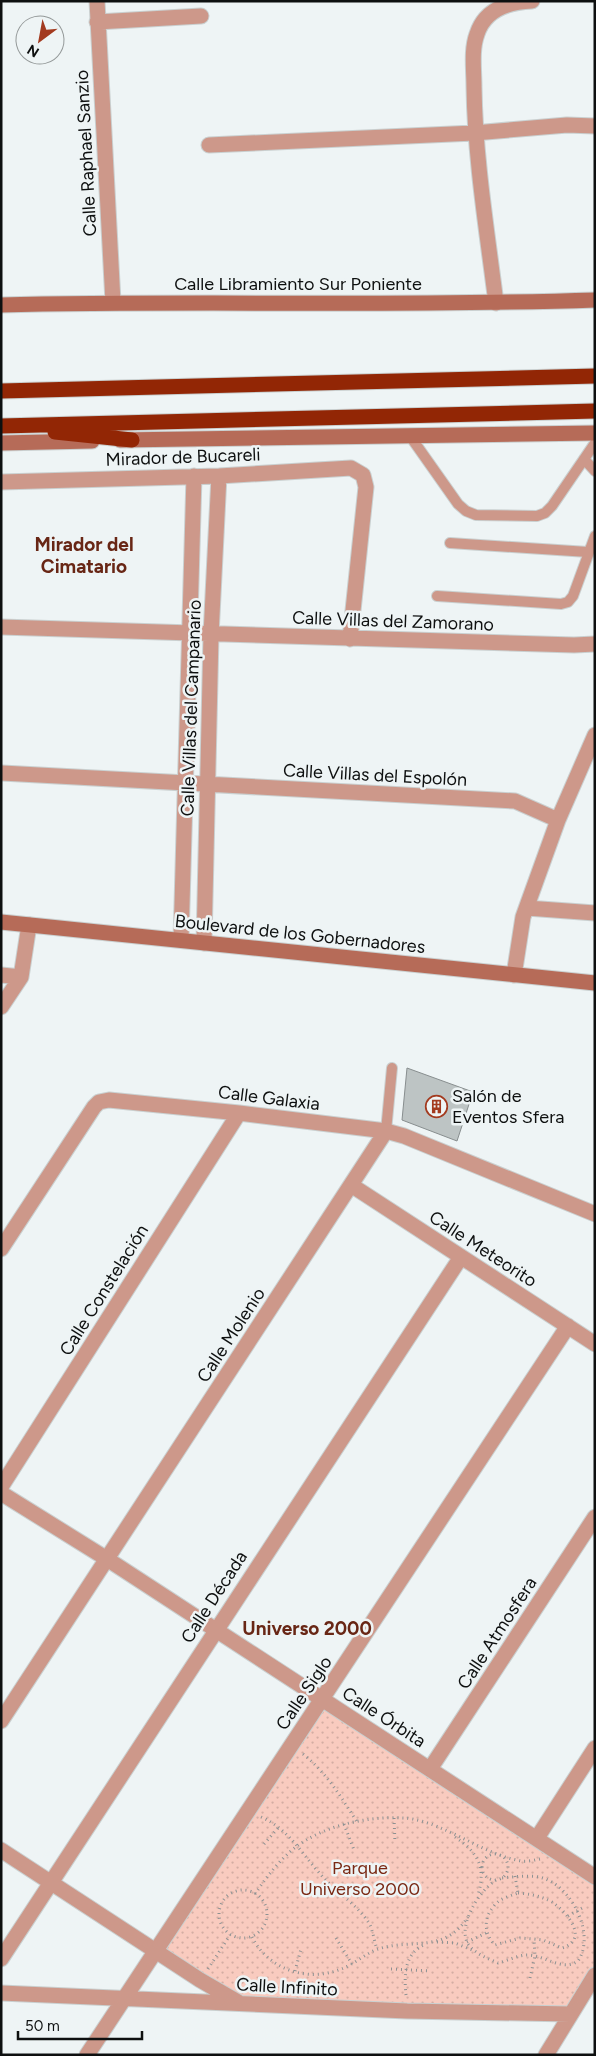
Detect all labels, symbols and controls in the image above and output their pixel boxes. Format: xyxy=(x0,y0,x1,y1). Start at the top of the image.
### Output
north arrow xyxy=(15,15,65,65)
text: N xyxy=(24,41,42,61)
street label: Calle Raphael Sanzio xyxy=(71,69,101,237)
street label: Calle Libramiento Sur Poniente xyxy=(174,273,422,295)
street label: Mirador de Bucareli xyxy=(105,443,261,471)
district label: Mirador del Cimatario xyxy=(34,533,134,578)
street label: Calle Villas del Campanario xyxy=(176,599,206,817)
street label: Calle Villas del Zamorano xyxy=(292,606,494,636)
street label: Calle Villas del Espolón xyxy=(282,759,468,791)
street label: Boulevard de los Gobernadores xyxy=(174,910,426,958)
street label: Calle Galaxia xyxy=(217,1081,321,1115)
place label: Salón de Eventos Sfera xyxy=(452,1085,564,1128)
building icon: Salón de Eventos Sfera xyxy=(424,1094,448,1118)
street label: Calle Meteorito xyxy=(425,1206,541,1292)
street label: Calle Constelación xyxy=(55,1220,153,1360)
street label: Calle Molenio xyxy=(192,1284,270,1386)
street label: Calle Década xyxy=(176,1547,252,1647)
street label: Calle Atmosfera xyxy=(453,1573,541,1693)
district label: Universo 2000 xyxy=(242,1617,372,1640)
street label: Calle Siglo xyxy=(271,1652,337,1734)
street label: Calle Órbita xyxy=(338,1682,430,1752)
park label: Parque Universo 2000 xyxy=(300,1857,420,1900)
street label: Calle Infinito xyxy=(236,1973,338,2001)
scale bar xyxy=(18,2008,141,2040)
text: 50 m xyxy=(25,2017,60,2035)

